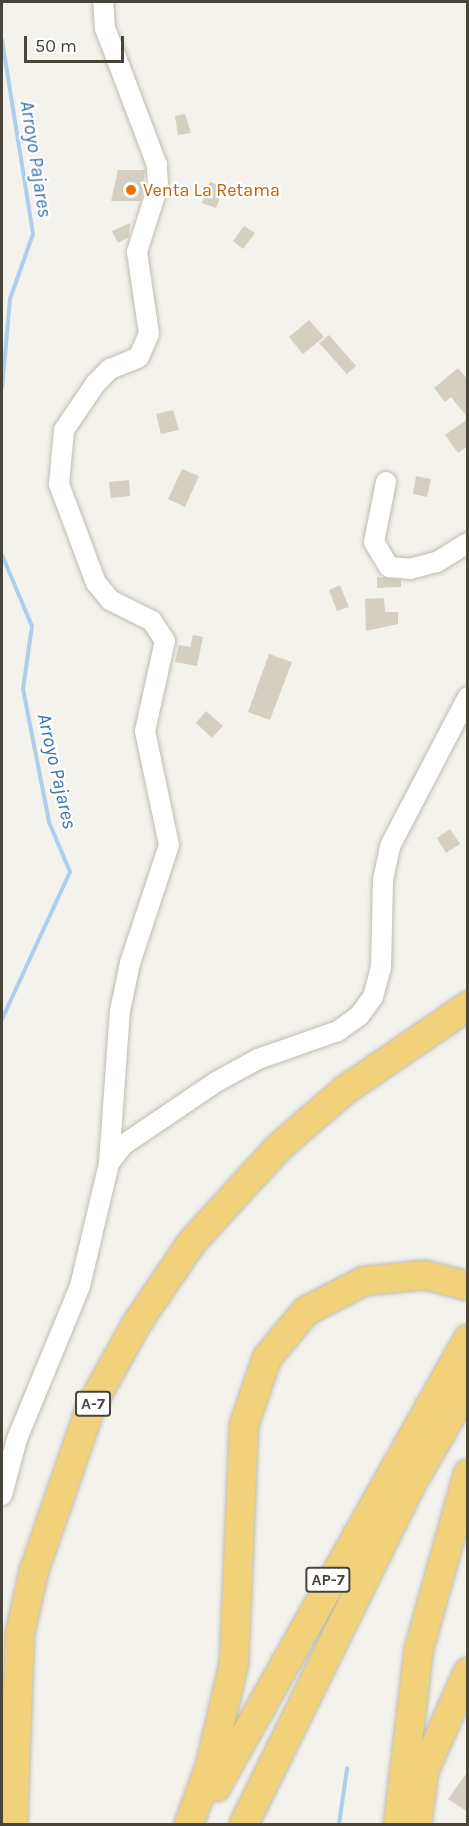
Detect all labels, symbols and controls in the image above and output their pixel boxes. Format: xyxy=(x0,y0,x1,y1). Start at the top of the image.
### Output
scale bar xyxy=(27,24,128,62)
text: 50 m xyxy=(35,35,77,57)
water label: Arroyo Pajares xyxy=(15,99,57,219)
place label: Venta La Retama xyxy=(143,179,280,201)
marker: Venta La Retama xyxy=(124,183,138,197)
water label: Arroyo Pajares xyxy=(32,711,82,831)
road number: A-7 xyxy=(75,1391,111,1417)
road number: AP-7 xyxy=(304,1567,352,1593)

